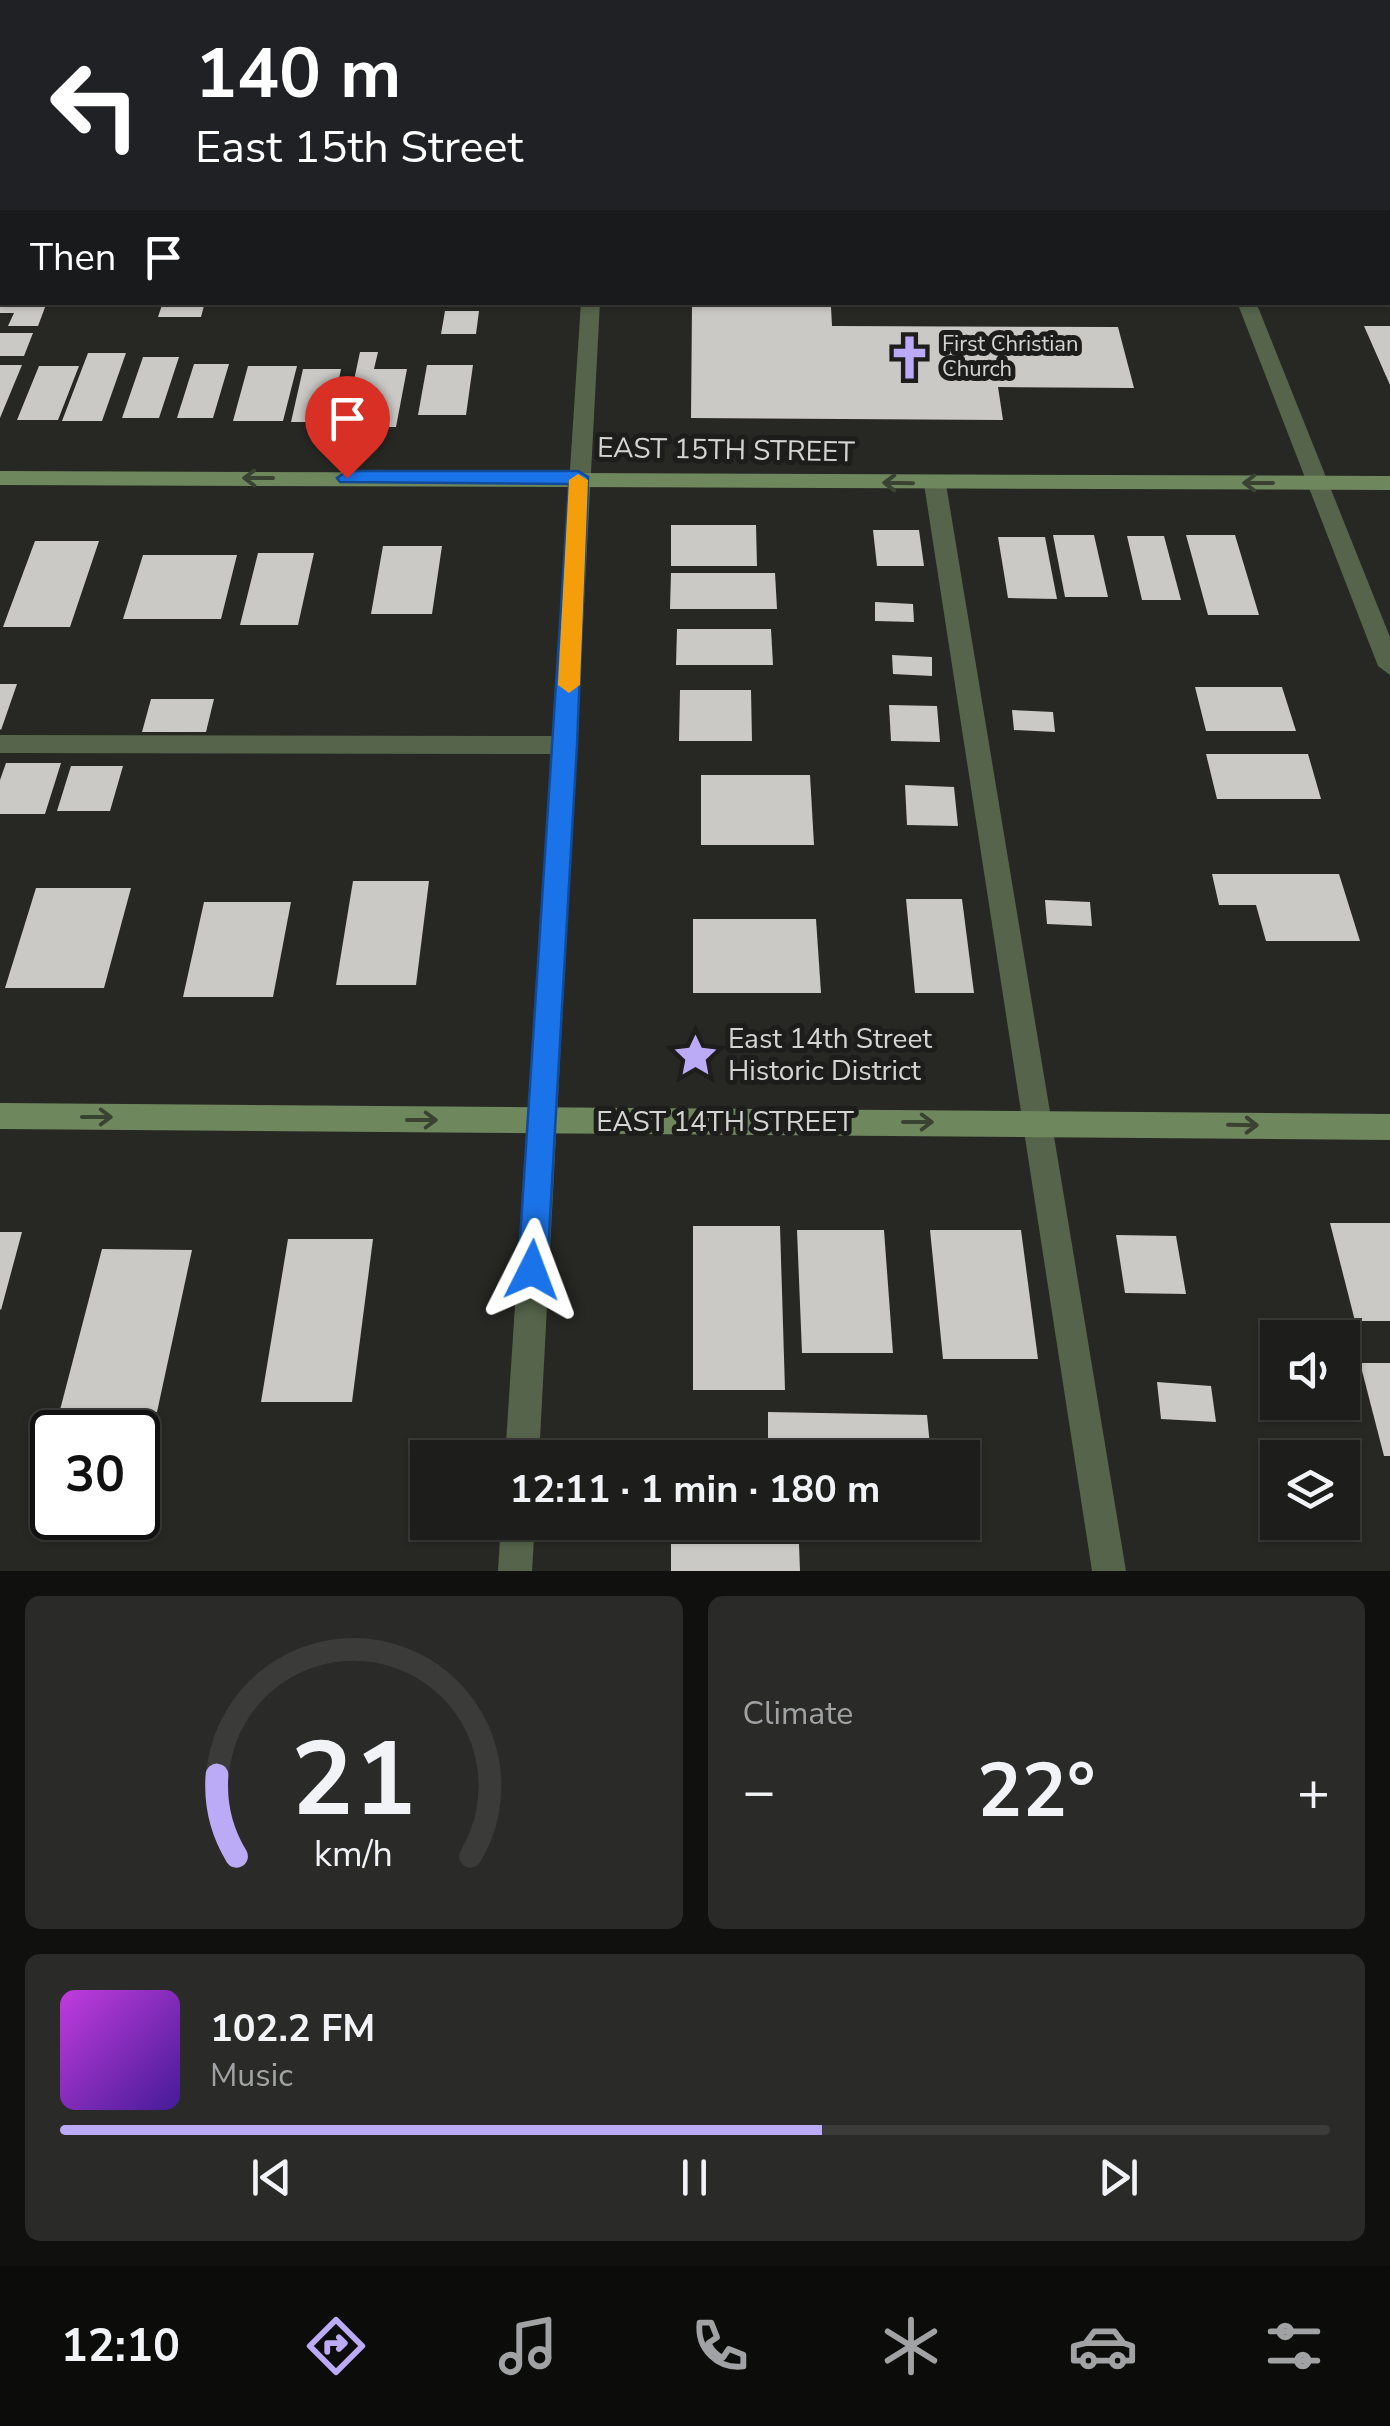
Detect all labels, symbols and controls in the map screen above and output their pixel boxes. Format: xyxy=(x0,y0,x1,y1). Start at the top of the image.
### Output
text: 140 m xyxy=(195,26,401,122)
icon: left xyxy=(30,40,160,170)
text: East 15th Street xyxy=(195,117,523,178)
icon: arrive xyxy=(136,230,191,285)
text: Then xyxy=(30,232,116,283)
place label: First Christian Church xyxy=(942,329,1078,384)
church icon: First Christian Church xyxy=(885,333,933,381)
pin xyxy=(305,376,390,479)
icon: arrive xyxy=(320,391,375,446)
street label: EAST 15TH STREET xyxy=(597,429,855,471)
one-way arrow xyxy=(242,468,274,488)
one-way arrow xyxy=(882,474,914,492)
one-way arrow xyxy=(1242,474,1274,492)
place label: East 14th Street Historic District xyxy=(728,1020,932,1090)
place icon: East 14th Street Historic District xyxy=(671,1031,719,1079)
street label: EAST 14TH STREET xyxy=(596,1103,854,1141)
one-way arrow xyxy=(80,1108,113,1126)
one-way arrow xyxy=(406,1110,438,1130)
one-way arrow xyxy=(902,1112,934,1132)
one-way arrow xyxy=(1226,1116,1259,1134)
position arrow xyxy=(480,1218,584,1322)
map controls xyxy=(1260,1320,1360,1540)
button: sound xyxy=(1260,1320,1360,1420)
speed limit sign: 30 xyxy=(30,1410,160,1540)
button: layers xyxy=(1260,1440,1360,1540)
text: 12:11 · 1 min · 180 m xyxy=(510,1464,880,1515)
text: Climate xyxy=(743,1692,853,1735)
text: 21 xyxy=(291,1709,416,1851)
text: 22° xyxy=(977,1740,1095,1842)
text: − xyxy=(743,1754,776,1829)
text: + xyxy=(1297,1754,1330,1829)
text: km/h xyxy=(314,1830,393,1879)
text: 102.2 FM xyxy=(210,2003,375,2054)
text: Music xyxy=(210,2054,293,2097)
icon: previous xyxy=(244,2150,299,2205)
icon: pause xyxy=(667,2150,722,2205)
icon: next xyxy=(1091,2150,1146,2205)
icon: directions xyxy=(301,2311,371,2381)
icon: music xyxy=(493,2311,563,2381)
icon: phone xyxy=(685,2311,755,2381)
icon: climate xyxy=(876,2311,946,2381)
icon: car xyxy=(1068,2311,1138,2381)
icon: filters xyxy=(1259,2311,1329,2381)
text: 12:10 xyxy=(61,2316,180,2377)

